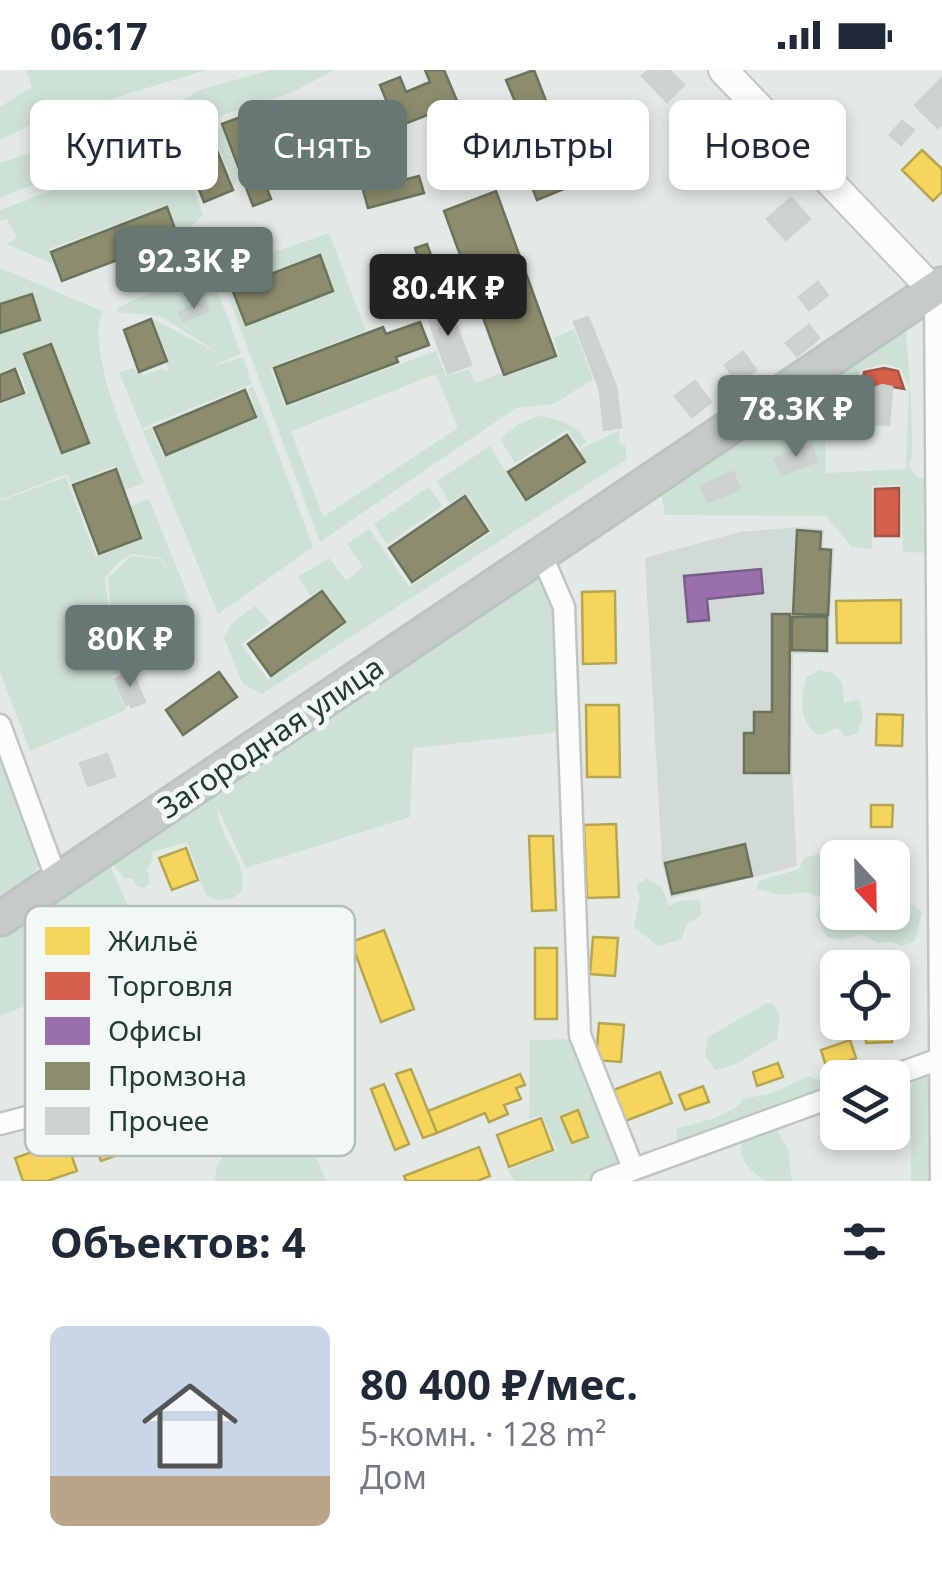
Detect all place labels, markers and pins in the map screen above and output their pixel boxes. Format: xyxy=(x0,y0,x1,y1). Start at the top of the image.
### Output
pin: 92.3K ₽ xyxy=(102,227,286,312)
pin: 80.4K ₽ xyxy=(356,254,540,339)
pin: 78.3K ₽ xyxy=(704,375,888,460)
pin: 80K ₽ xyxy=(60,605,200,690)

